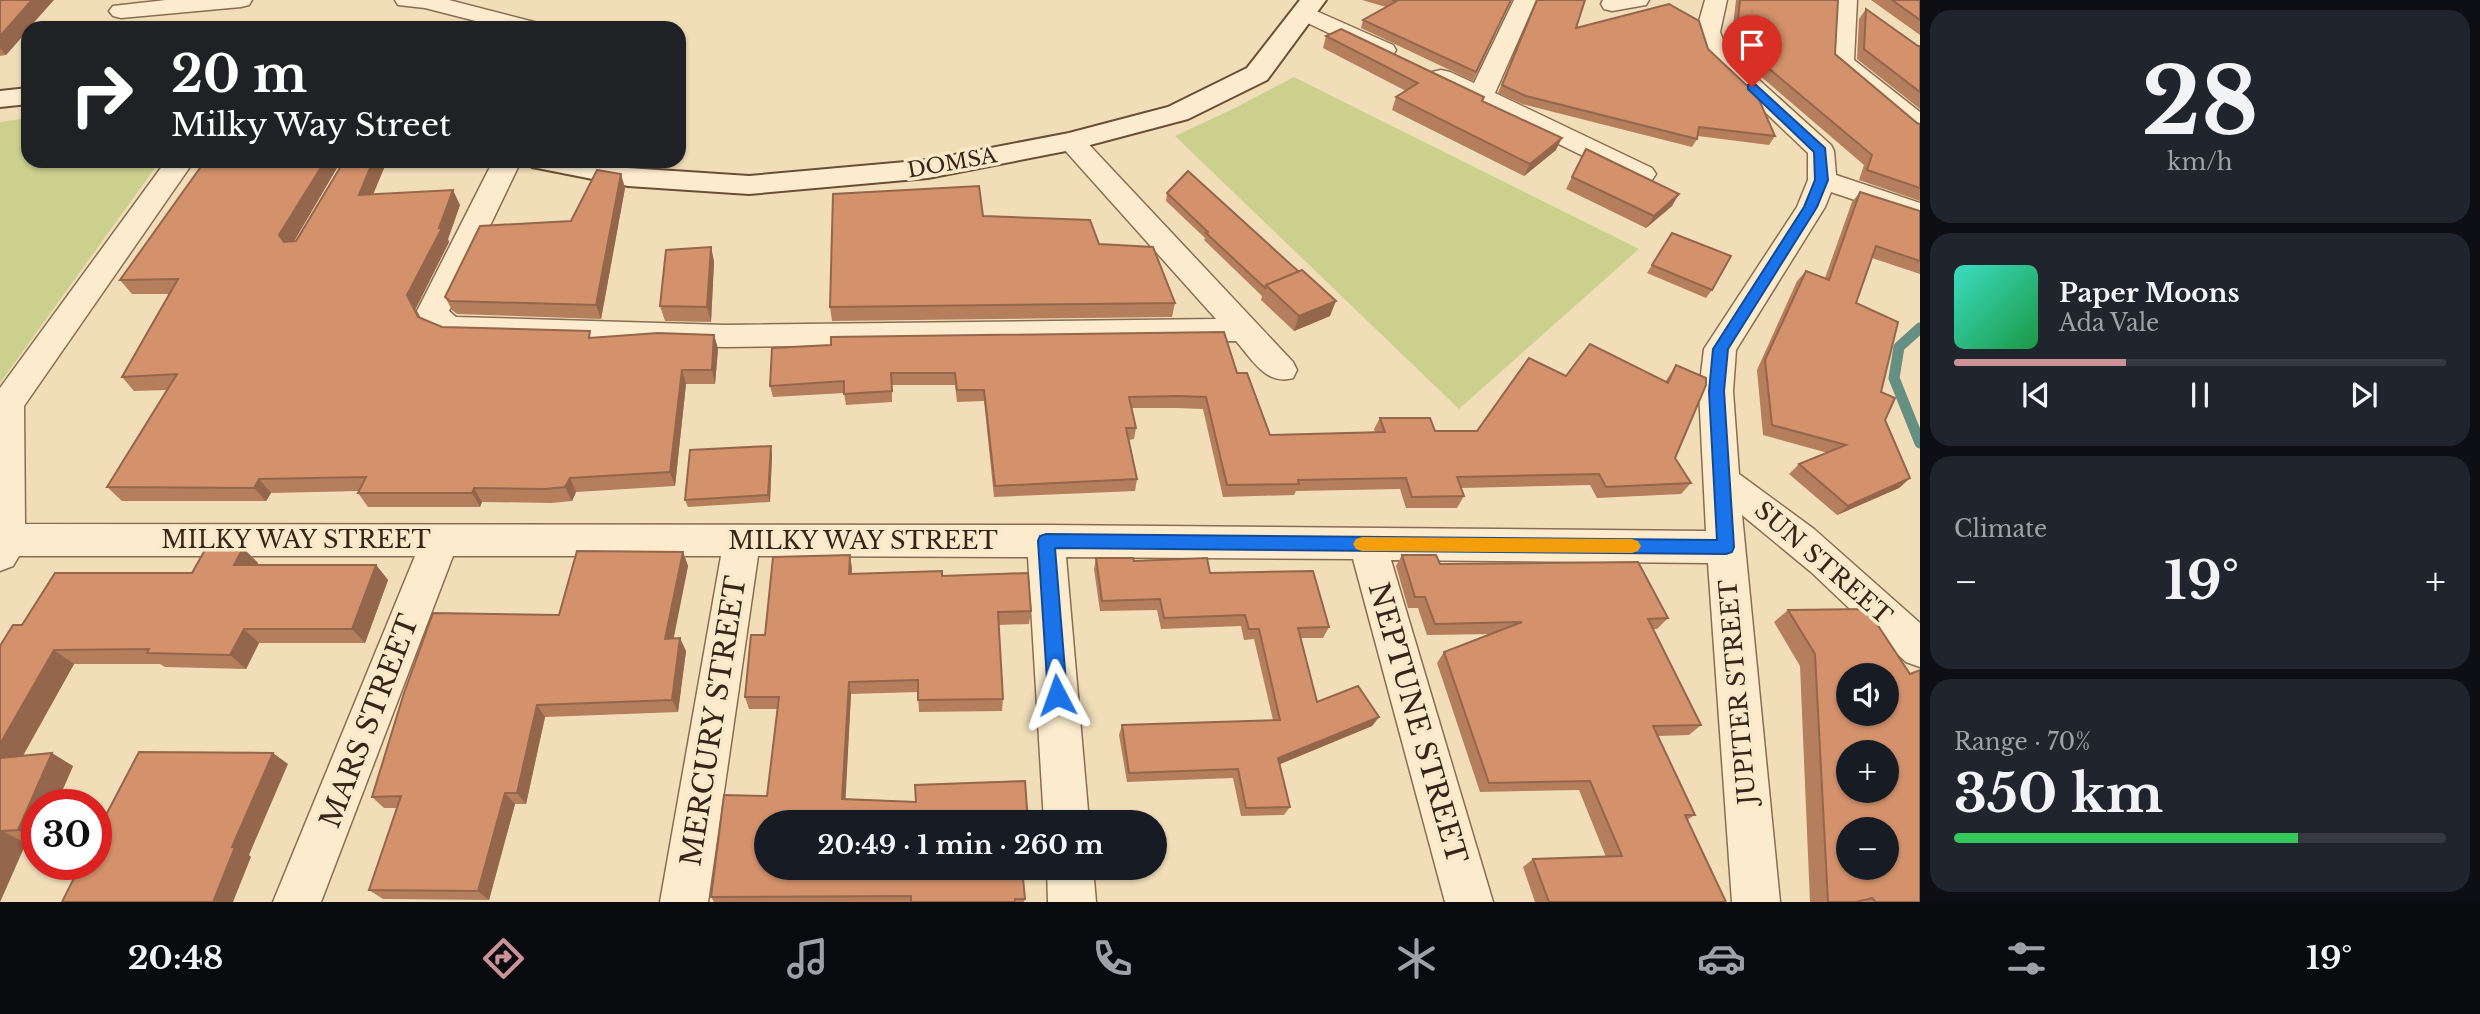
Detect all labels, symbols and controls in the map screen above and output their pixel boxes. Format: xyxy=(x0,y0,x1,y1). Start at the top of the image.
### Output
pin xyxy=(1722,15,1782,87)
icon: arrive xyxy=(1733,26,1771,64)
text: 20 m xyxy=(171,44,307,105)
text: 28 xyxy=(2141,46,2259,159)
icon: right xyxy=(56,49,147,140)
text: Milky Way Street xyxy=(171,105,451,145)
street label: DOMSA xyxy=(905,142,1000,184)
text: km/h xyxy=(2167,148,2233,176)
text: Paper Moons xyxy=(2059,277,2240,309)
text: Ada Vale xyxy=(2059,309,2159,337)
icon: previous xyxy=(2017,376,2055,414)
icon: pause xyxy=(2181,376,2219,414)
icon: next xyxy=(2345,376,2383,414)
street label: SUN STREET xyxy=(1749,495,1898,630)
text: Climate xyxy=(1954,515,2047,543)
street label: MILKY WAY STREET xyxy=(161,525,431,554)
street label: MILKY WAY STREET xyxy=(728,526,998,555)
text: 19° xyxy=(2164,549,2239,613)
text: − xyxy=(1954,558,1978,605)
text: + xyxy=(2425,558,2446,605)
street label: MERCURY STREET xyxy=(673,573,754,869)
street label: JUPITER STREET xyxy=(1713,578,1762,809)
street label: NEPTUNE STREET xyxy=(1361,579,1475,868)
street label: MARS STREET xyxy=(313,609,426,833)
position arrow xyxy=(1020,658,1094,732)
map controls xyxy=(1836,663,1899,880)
button: sound xyxy=(1836,663,1899,726)
text: Range · 70% xyxy=(1954,728,2091,756)
button: + xyxy=(1836,740,1899,803)
text: 350 km xyxy=(1954,762,2163,826)
speed limit sign: 30 xyxy=(21,789,112,880)
button: − xyxy=(1836,817,1899,880)
text: 20:49 · 1 min · 260 m xyxy=(817,829,1104,861)
icon: directions xyxy=(479,934,528,983)
icon: music xyxy=(783,934,832,983)
icon: phone xyxy=(1088,934,1137,983)
icon: climate xyxy=(1392,934,1441,983)
icon: car xyxy=(1697,934,1746,983)
icon: filters xyxy=(2002,934,2051,983)
text: 20:48 xyxy=(128,938,223,978)
text: 19° xyxy=(2306,938,2352,978)

